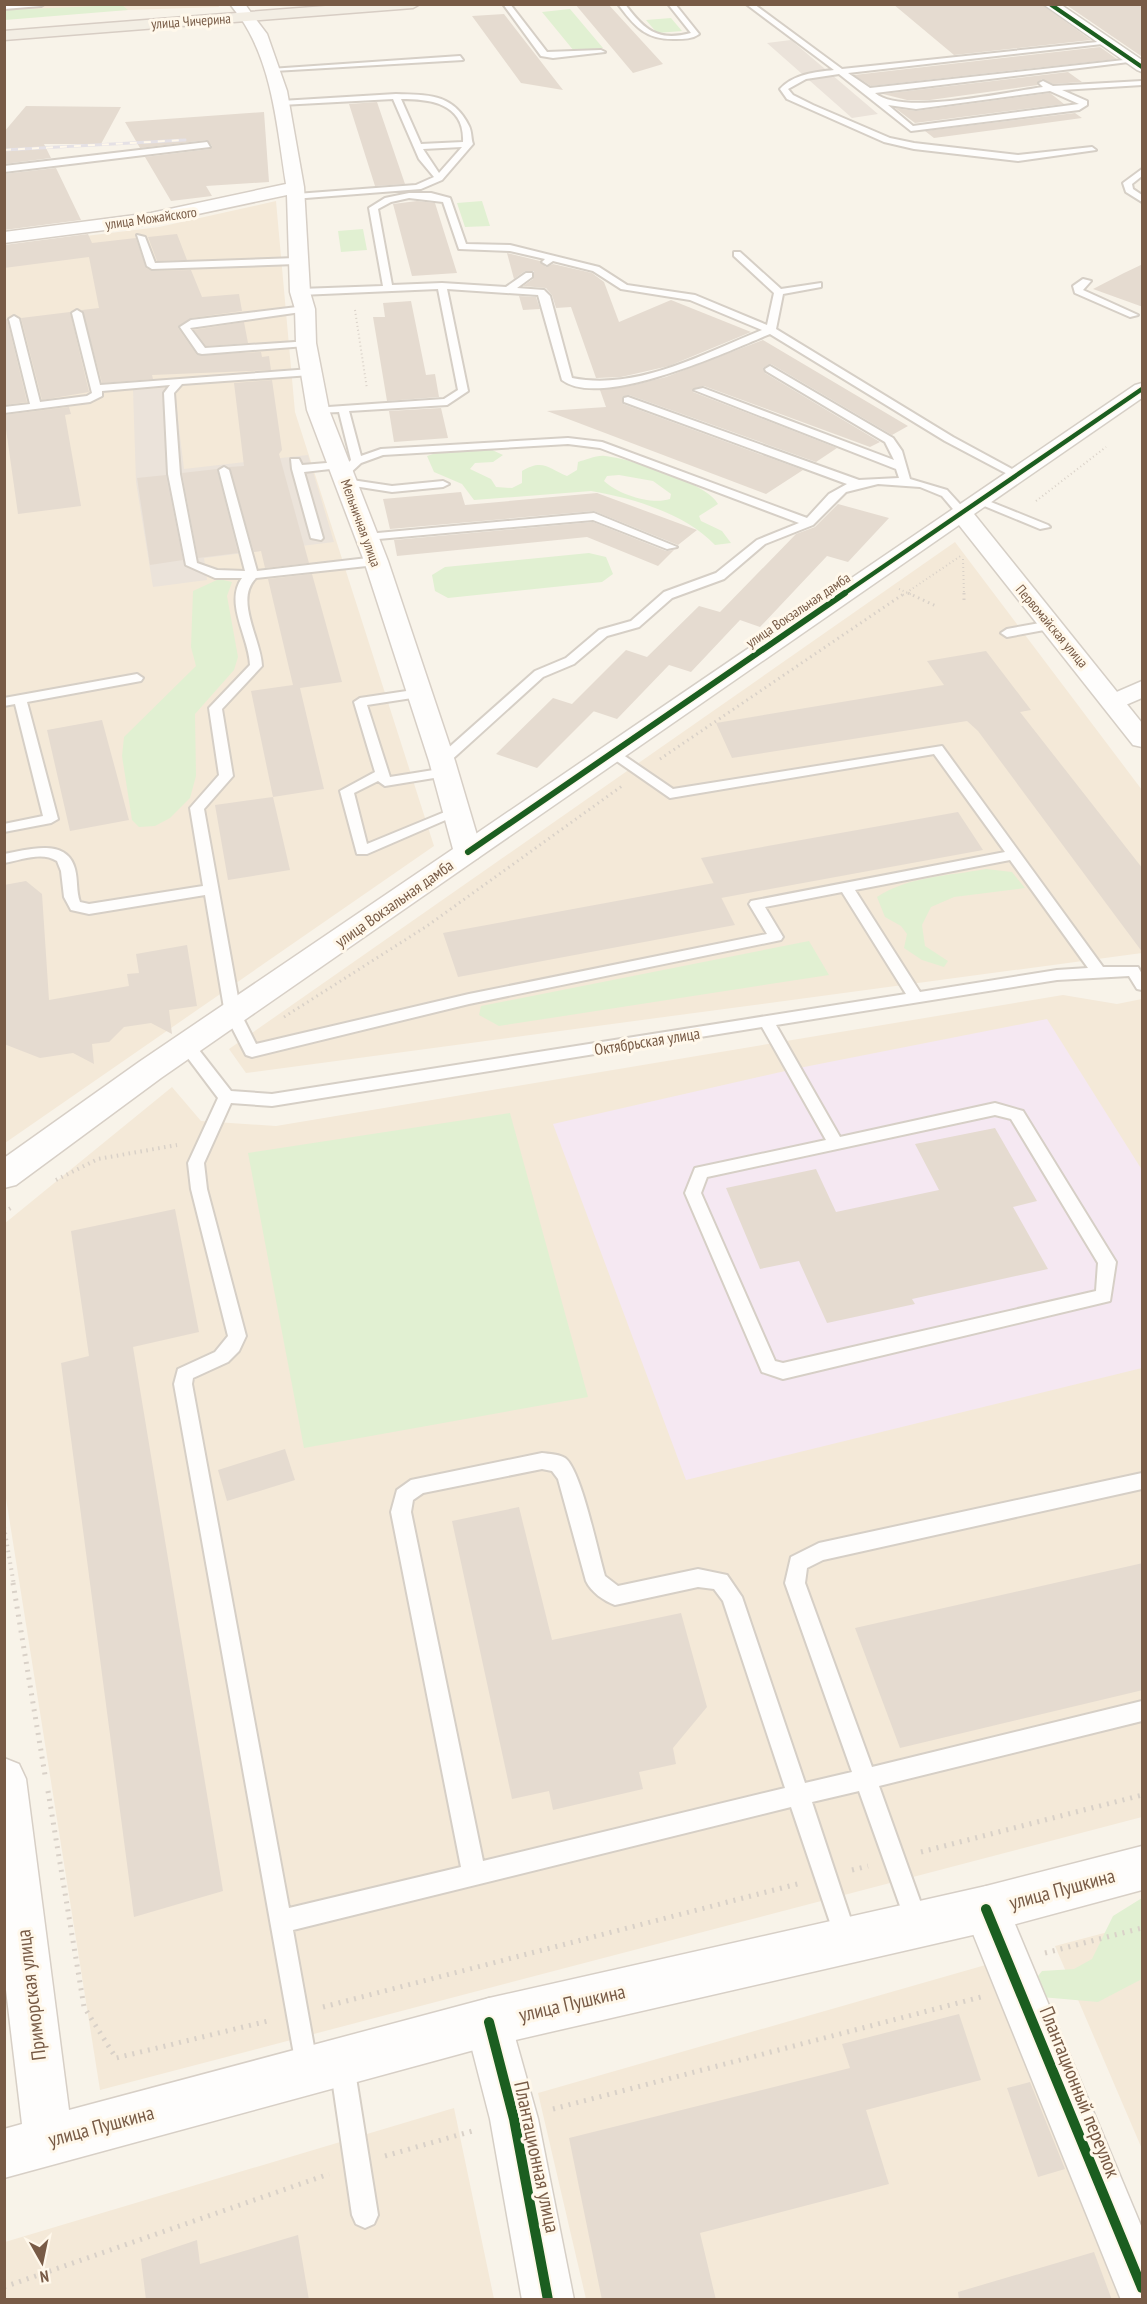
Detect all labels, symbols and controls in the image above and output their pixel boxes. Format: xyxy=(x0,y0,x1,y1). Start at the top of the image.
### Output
street label: улица Чичерина xyxy=(151,9,231,33)
street label: улица Можайского xyxy=(104,203,198,233)
street label: Мельничная улица xyxy=(337,477,385,569)
street label: улица Вокзальная дамба xyxy=(742,568,854,652)
street label: Первомайская улица xyxy=(1012,581,1092,671)
street label: улица Вокзальная дамба xyxy=(331,855,457,951)
street label: Октябрьская улица xyxy=(593,1023,701,1059)
street label: улица Пушкина xyxy=(1006,1862,1118,1916)
street label: Приморская улица xyxy=(10,1928,52,2062)
street label: улица Пушкина xyxy=(516,1978,628,2028)
street label: Плантационный переулок xyxy=(1034,2003,1126,2182)
street label: Плантационная улица xyxy=(508,2079,566,2235)
street label: улица Пушкина xyxy=(45,2099,157,2153)
north arrow xyxy=(12,2232,72,2292)
text: N xyxy=(39,2266,50,2287)

